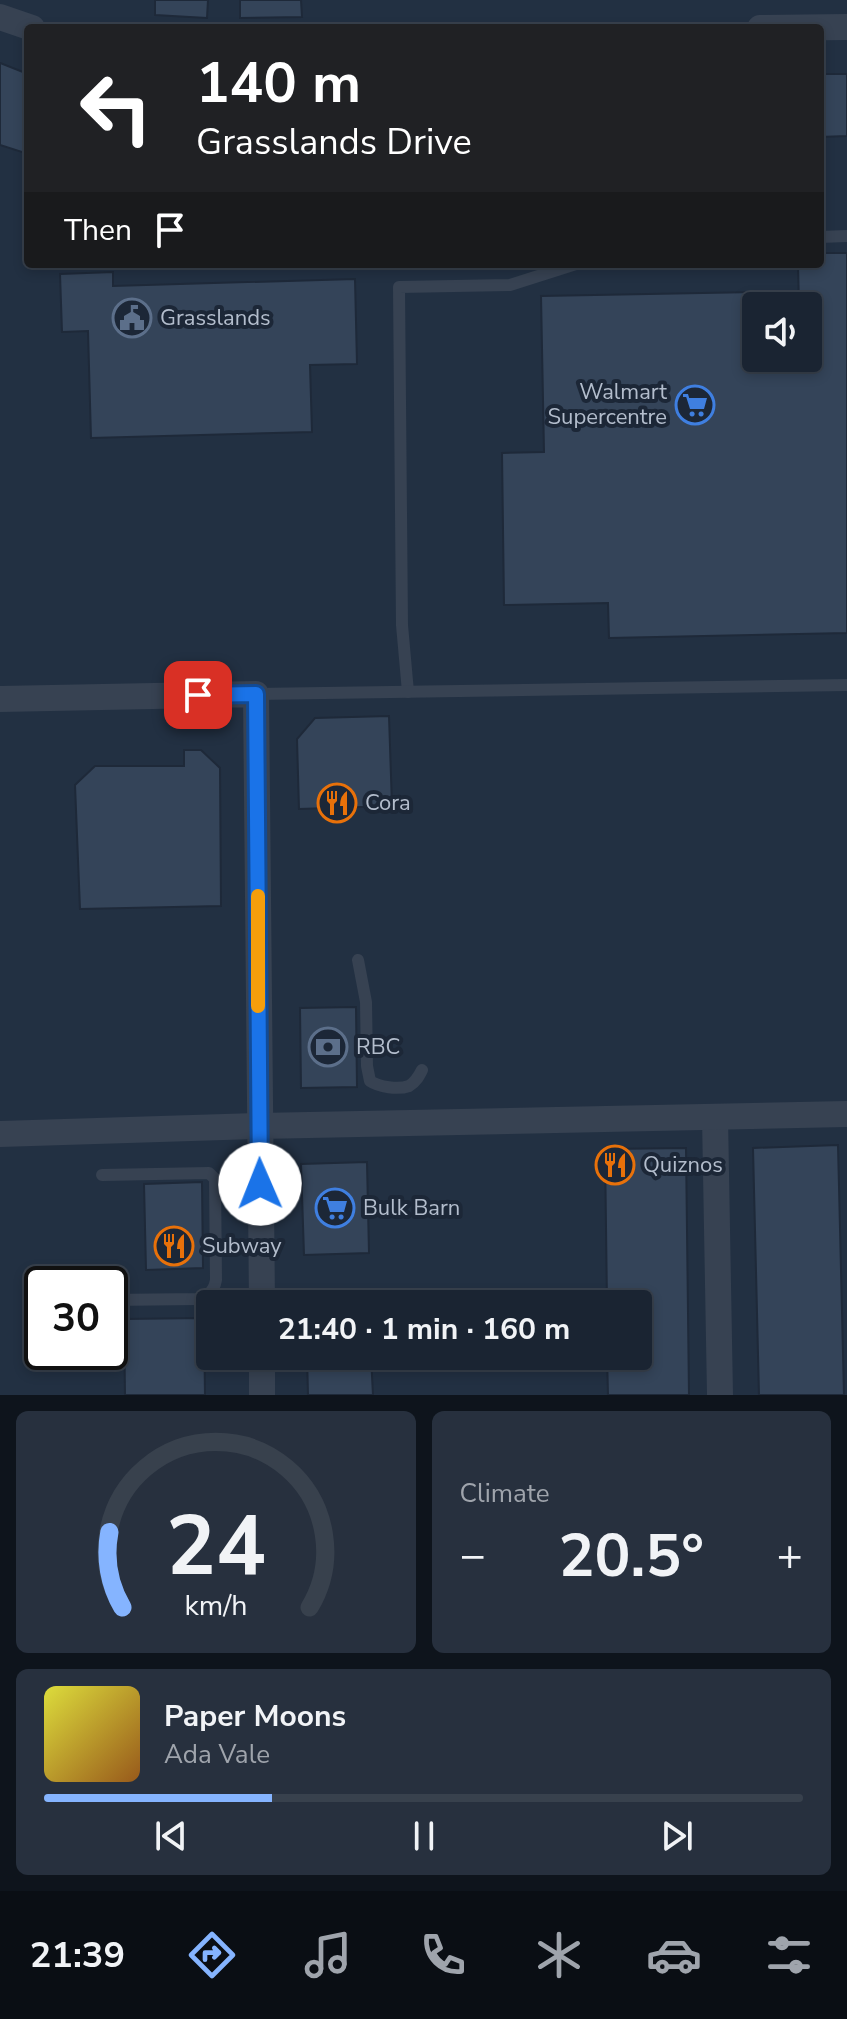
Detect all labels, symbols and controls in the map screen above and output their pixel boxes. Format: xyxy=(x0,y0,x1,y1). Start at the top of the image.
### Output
text: 140 m xyxy=(196,45,361,122)
icon: left xyxy=(64,56,168,160)
text: Grasslands Drive xyxy=(196,118,472,167)
icon: arrive xyxy=(148,208,192,252)
text: Then xyxy=(64,210,132,251)
map controls xyxy=(742,292,822,372)
button: sound xyxy=(742,292,822,372)
public building icon: Grasslands xyxy=(111,297,153,339)
place label: Grasslands xyxy=(160,303,271,333)
place label: Walmart Supercentre xyxy=(548,377,667,432)
supermarket icon: Walmart Supercentre xyxy=(674,384,716,426)
pin xyxy=(164,661,232,729)
icon: arrive xyxy=(176,673,220,717)
restaurant icon: Cora xyxy=(316,782,358,824)
place label: Cora xyxy=(365,788,411,818)
bank icon: RBC xyxy=(307,1026,349,1068)
place label: RBC xyxy=(356,1032,400,1062)
position arrow xyxy=(218,1142,302,1226)
restaurant icon: Quiznos xyxy=(594,1144,636,1186)
place label: Quiznos xyxy=(643,1150,723,1180)
supermarket icon: Bulk Barn xyxy=(314,1187,356,1229)
place label: Bulk Barn xyxy=(363,1193,460,1223)
restaurant icon: Subway xyxy=(153,1225,195,1267)
place label: Subway xyxy=(202,1231,282,1261)
speed limit sign: 30 xyxy=(24,1266,128,1370)
text: 21:40 · 1 min · 160 m xyxy=(278,1309,570,1350)
text: Climate xyxy=(460,1476,550,1511)
text: 24 xyxy=(166,1490,266,1603)
text: 20.5° xyxy=(558,1515,704,1597)
text: − xyxy=(460,1526,486,1586)
text: + xyxy=(777,1526,803,1586)
text: km/h xyxy=(184,1586,247,1625)
text: Paper Moons xyxy=(164,1696,346,1737)
text: Ada Vale xyxy=(164,1737,270,1772)
icon: previous xyxy=(149,1814,193,1858)
icon: pause xyxy=(402,1814,446,1858)
icon: next xyxy=(655,1814,699,1858)
icon: directions xyxy=(184,1927,240,1983)
icon: music xyxy=(300,1927,356,1983)
icon: phone xyxy=(415,1927,471,1983)
icon: climate xyxy=(531,1927,587,1983)
icon: car xyxy=(646,1927,702,1983)
icon: filters xyxy=(761,1927,817,1983)
text: 21:39 xyxy=(30,1931,125,1980)

